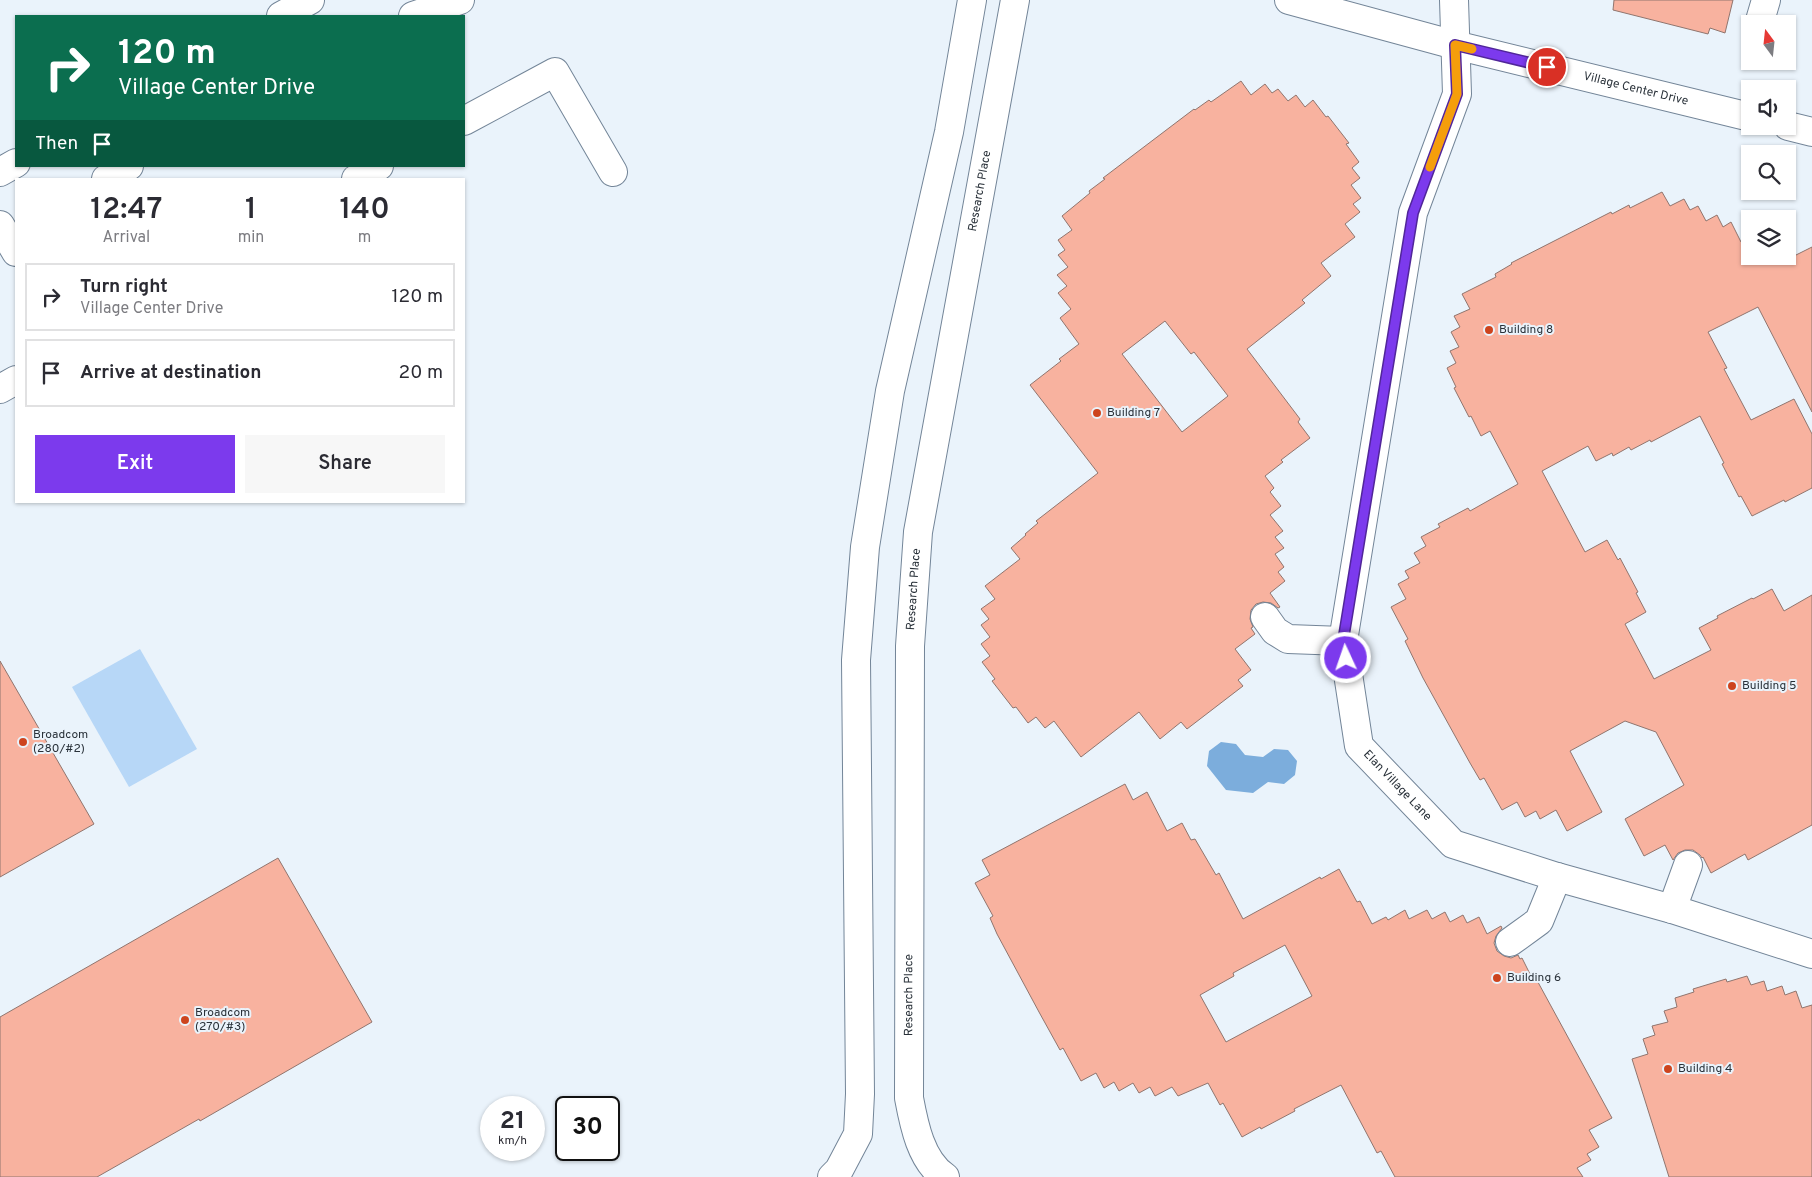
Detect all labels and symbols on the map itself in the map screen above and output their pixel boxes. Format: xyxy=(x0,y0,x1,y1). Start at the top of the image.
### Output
north arrow xyxy=(1741,15,1796,70)
pin xyxy=(1526,46,1568,88)
street label: Village Center Drive xyxy=(1582,69,1690,110)
street label: Research Place xyxy=(965,149,995,233)
place label: Building 8 xyxy=(1499,322,1553,338)
marker: Building 8 xyxy=(1483,324,1495,336)
place label: Building 7 xyxy=(1107,405,1160,421)
marker: Building 7 xyxy=(1091,407,1103,419)
street label: Research Place xyxy=(903,548,925,631)
position arrow xyxy=(1319,631,1371,683)
place label: Building 5 xyxy=(1742,678,1797,694)
marker: Building 5 xyxy=(1726,680,1738,692)
place label: Broadcom (280/#2) xyxy=(33,727,88,757)
marker: Broadcom (280/#2) xyxy=(17,736,29,748)
street label: Elan Village Lane xyxy=(1359,747,1435,825)
street label: Research Place xyxy=(901,954,917,1036)
place label: Building 6 xyxy=(1507,970,1561,986)
marker: Building 6 xyxy=(1491,972,1503,984)
place label: Broadcom (270/#3) xyxy=(195,1005,250,1035)
marker: Broadcom (270/#3) xyxy=(179,1014,191,1026)
place label: Building 4 xyxy=(1678,1061,1733,1077)
marker: Building 4 xyxy=(1662,1063,1674,1075)
speed limit sign: 30 xyxy=(555,1096,620,1161)

